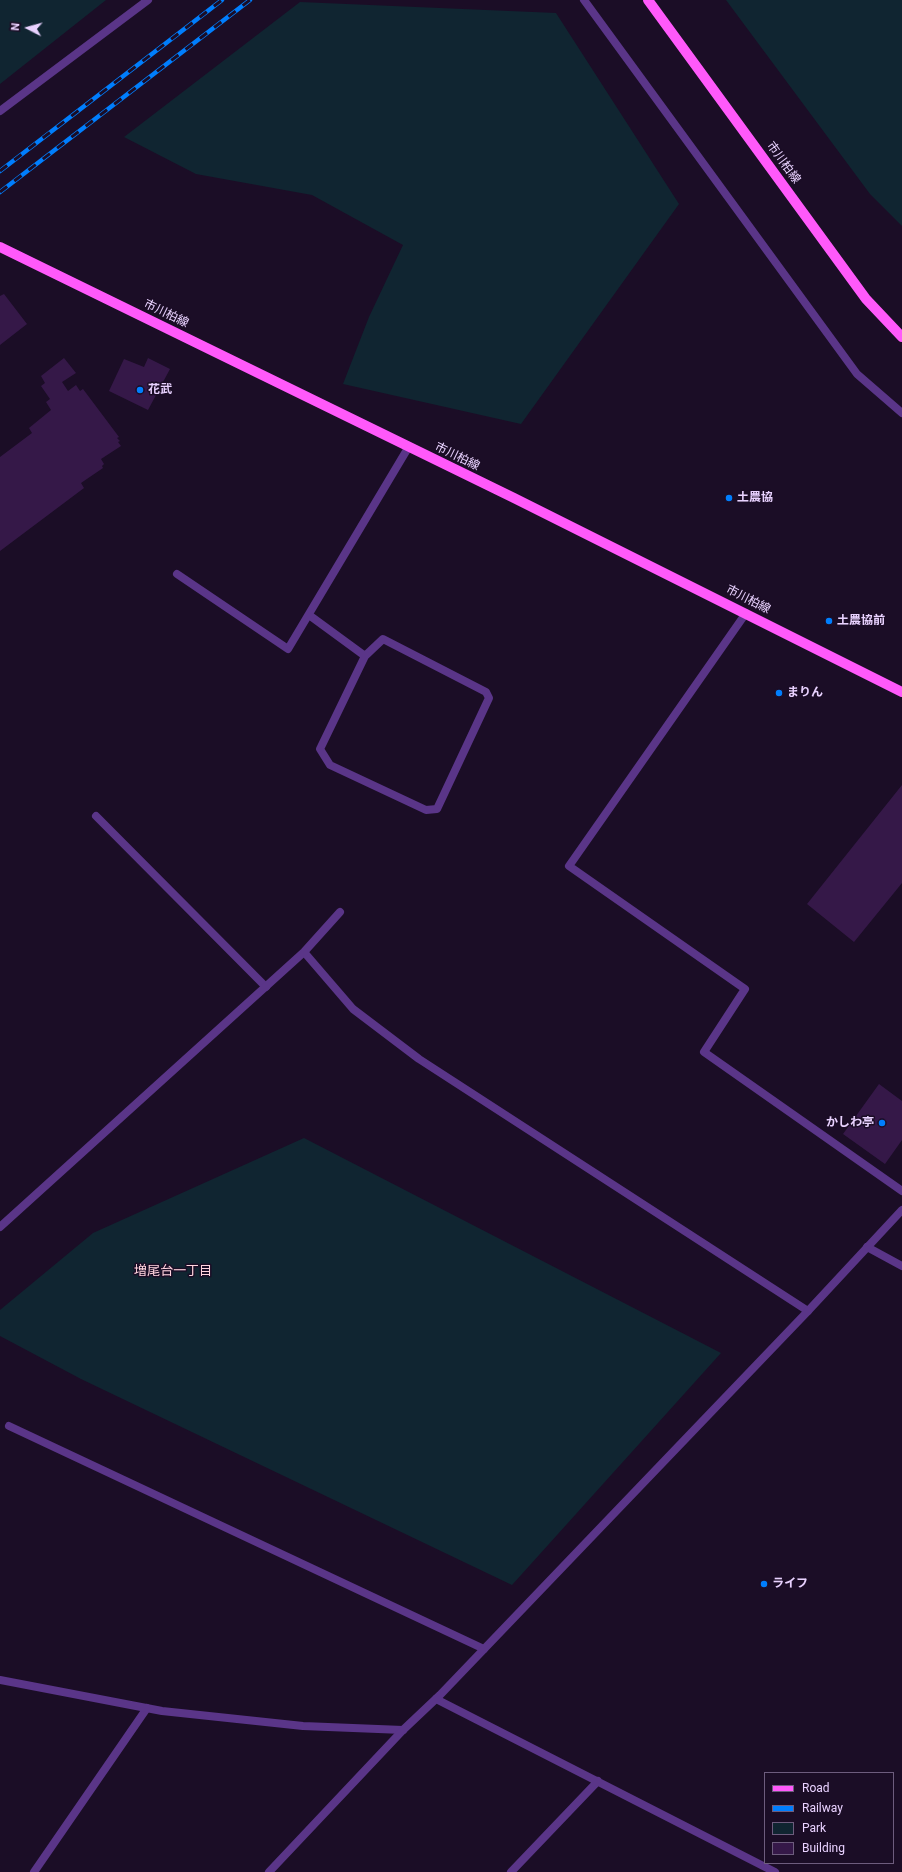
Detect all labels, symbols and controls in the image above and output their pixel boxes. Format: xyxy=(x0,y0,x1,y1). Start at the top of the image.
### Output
north arrow xyxy=(8,8,48,48)
text: N xyxy=(9,22,22,31)
street label: 市川柏線 xyxy=(763,139,803,187)
street label: 市川柏線 xyxy=(141,297,191,331)
place label: 花武 xyxy=(148,383,172,397)
marker: 花武 xyxy=(135,385,145,395)
street label: 市川柏線 xyxy=(432,440,482,474)
place label: 土農協 xyxy=(737,491,773,505)
marker: 土農協 xyxy=(724,493,734,503)
street label: 市川柏線 xyxy=(723,583,773,617)
place label: 土農協前 xyxy=(837,614,885,628)
marker: 土農協前 xyxy=(824,616,834,626)
place label: まりん xyxy=(787,686,823,700)
marker: まりん xyxy=(774,688,784,698)
place label: かしわ亭 xyxy=(826,1116,874,1130)
marker: かしわ亭 xyxy=(877,1118,887,1128)
district label: 増尾台一丁目 xyxy=(134,1264,212,1280)
place label: ライフ xyxy=(772,1577,808,1591)
marker: ライフ xyxy=(759,1579,769,1589)
legend xyxy=(764,1772,894,1864)
text: Road xyxy=(802,1781,830,1795)
text: Railway xyxy=(802,1801,843,1815)
text: Park xyxy=(802,1821,826,1835)
text: Building xyxy=(802,1841,845,1855)

